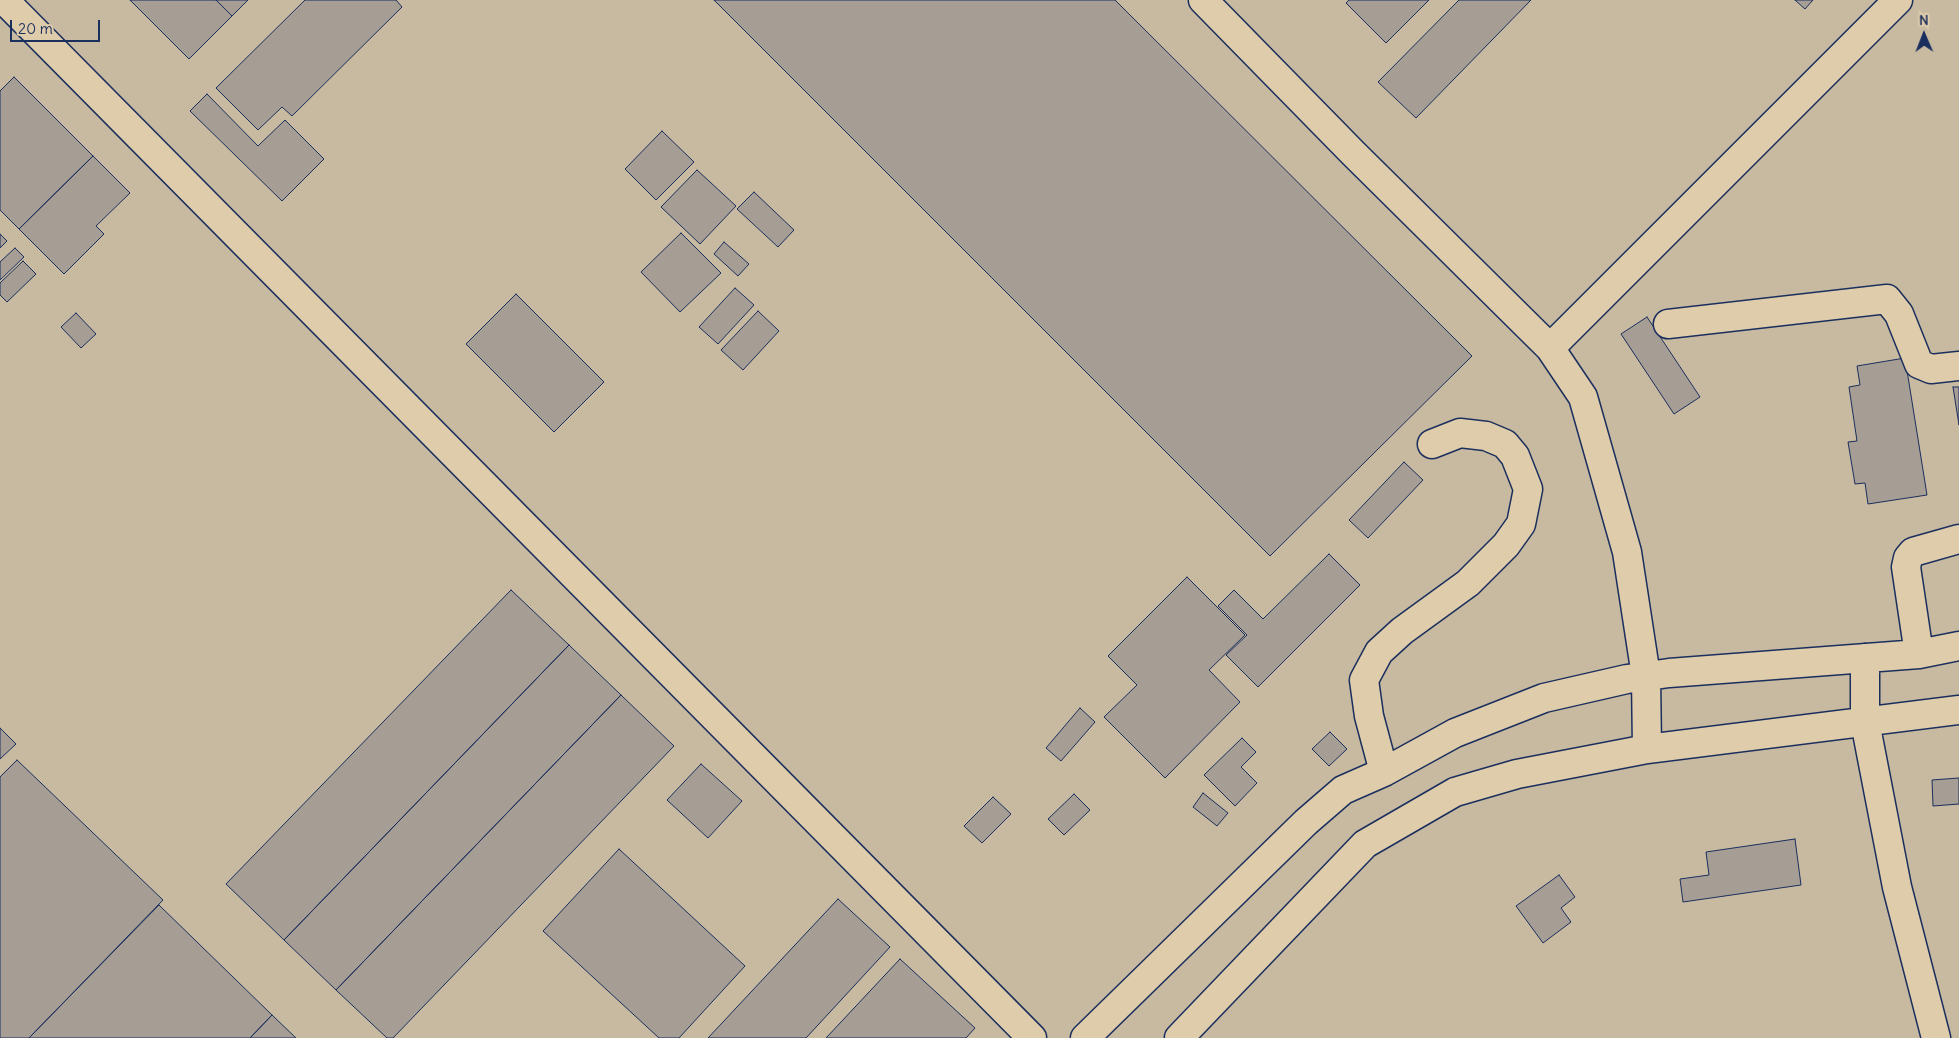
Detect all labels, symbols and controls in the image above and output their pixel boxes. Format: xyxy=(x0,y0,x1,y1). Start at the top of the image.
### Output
scale bar xyxy=(12,10,102,42)
north arrow xyxy=(1899,10,1949,60)
text: N xyxy=(1919,11,1929,29)
text: 20 m xyxy=(18,19,53,38)

